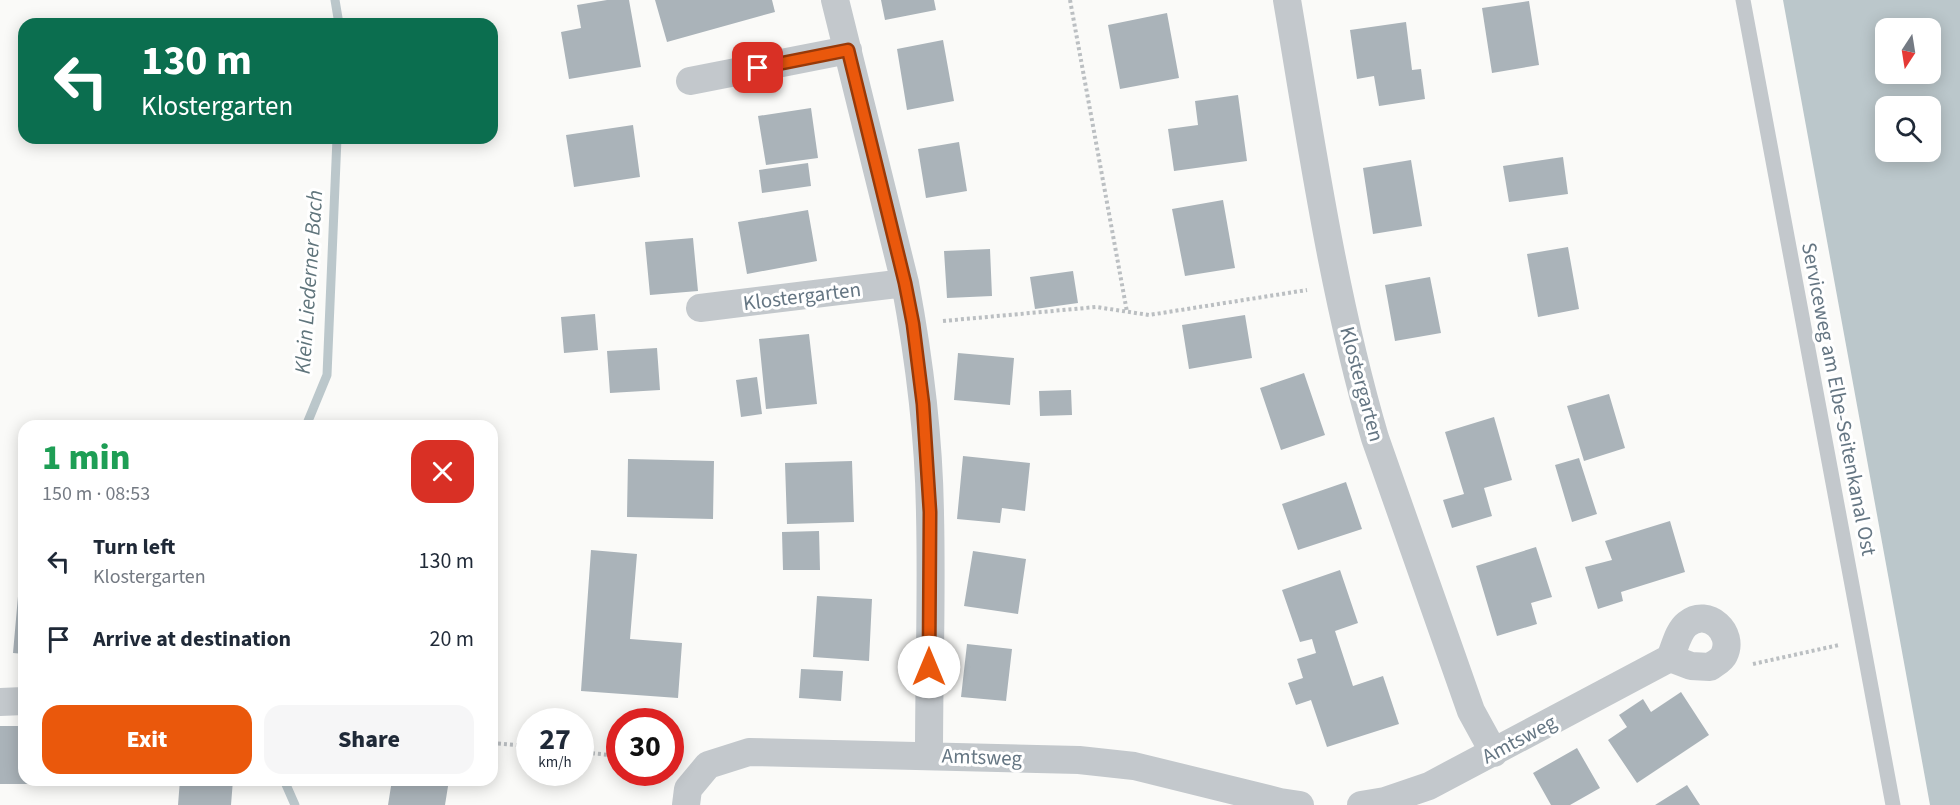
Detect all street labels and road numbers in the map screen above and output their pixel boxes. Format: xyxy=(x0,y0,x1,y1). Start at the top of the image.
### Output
street label: Serviceweg am Elbe-Seitenkanal Ost xyxy=(1794,240,1884,558)
street label: Klostergarten xyxy=(741,274,863,318)
street label: Klostergarten xyxy=(1332,323,1392,445)
street label: Amtsweg xyxy=(1477,707,1562,771)
street label: Amtsweg xyxy=(941,741,1023,773)

